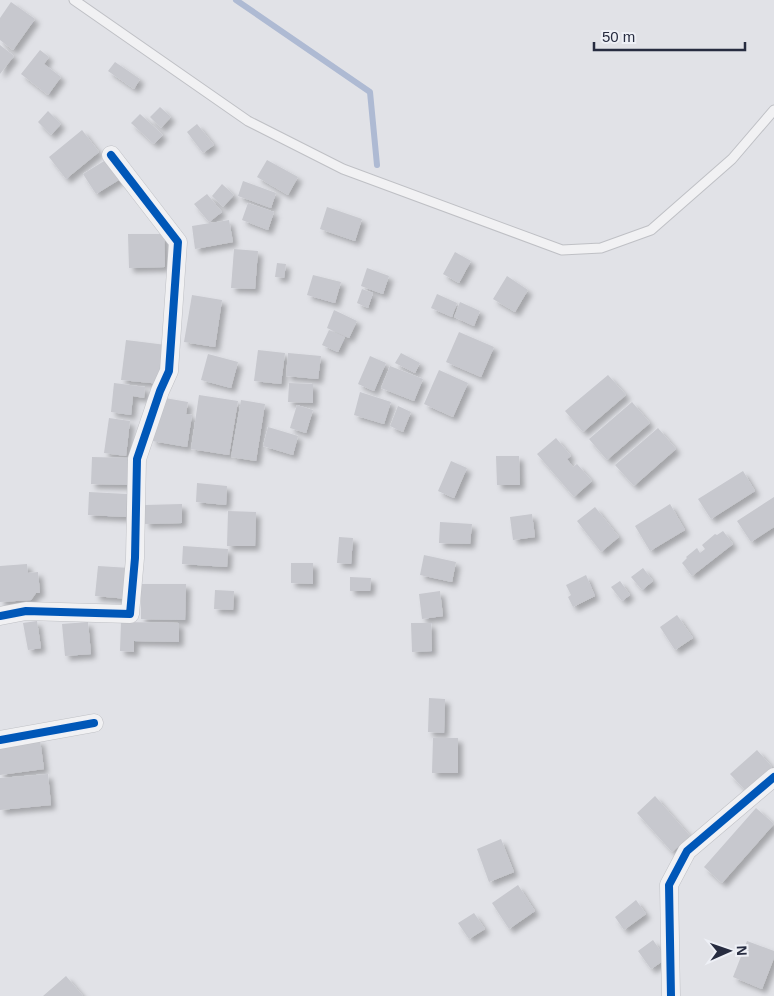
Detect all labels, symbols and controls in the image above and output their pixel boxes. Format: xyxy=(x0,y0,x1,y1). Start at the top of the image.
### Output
scale bar xyxy=(594,20,745,52)
text: 50 m xyxy=(602,28,635,45)
north arrow xyxy=(704,926,754,976)
text: N xyxy=(734,945,750,956)

